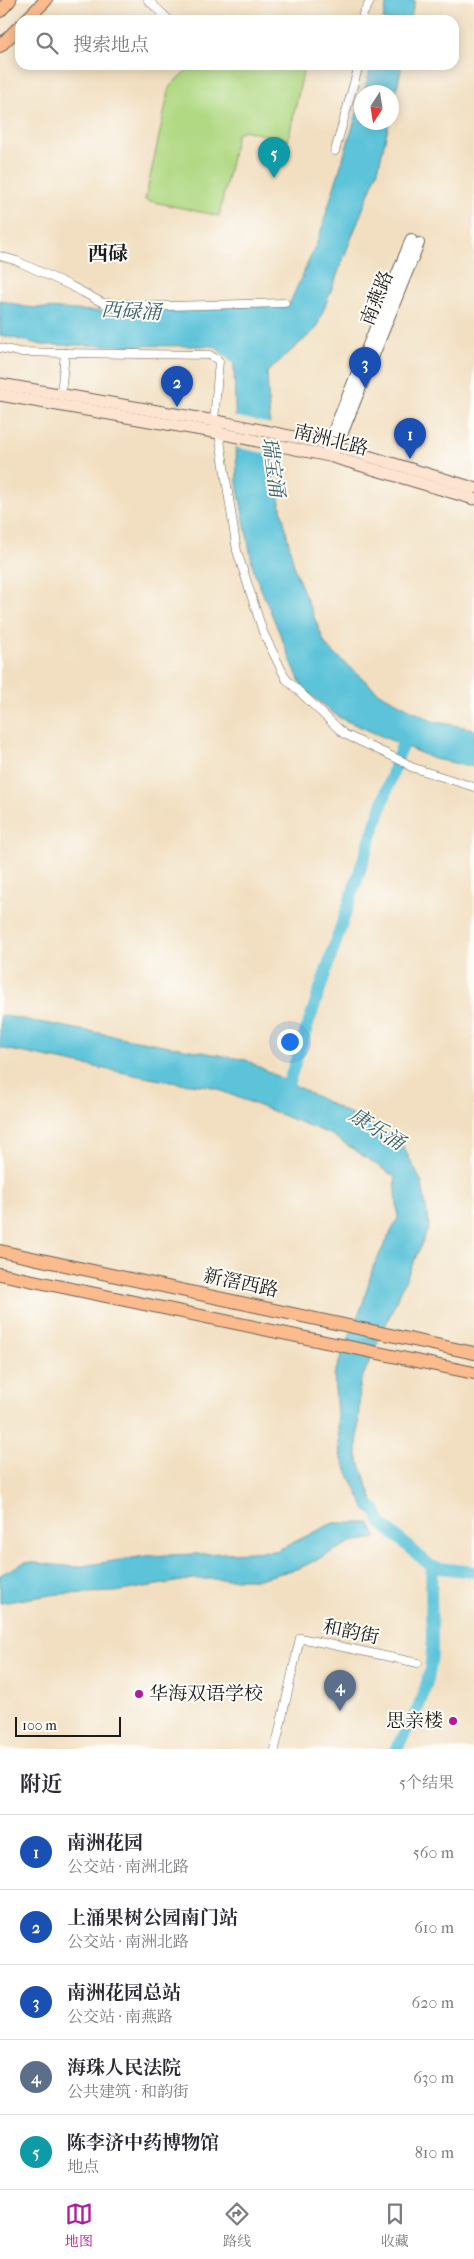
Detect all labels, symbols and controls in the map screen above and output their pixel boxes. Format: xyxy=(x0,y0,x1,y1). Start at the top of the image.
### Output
search box xyxy=(15,15,459,70)
icon: search xyxy=(33,29,61,57)
text: 搜索地点 xyxy=(73,34,149,56)
north arrow xyxy=(354,85,399,130)
pin: 5 xyxy=(258,137,290,178)
district label: 西碌 xyxy=(88,242,128,265)
street label: 南燕路 xyxy=(356,267,398,329)
water label: 西碌涌 xyxy=(100,298,164,324)
pin: 3 xyxy=(349,347,381,388)
pin: 2 xyxy=(161,366,193,407)
pin: 1 xyxy=(394,418,426,459)
street label: 南洲北路 xyxy=(291,420,371,460)
water label: 瑞宝涌 xyxy=(257,436,289,500)
your location xyxy=(277,1029,303,1055)
water label: 康乐涌 xyxy=(345,1103,410,1156)
street label: 新滘西路 xyxy=(202,1264,280,1302)
street label: 和韵街 xyxy=(321,1615,381,1649)
pin: 4 xyxy=(324,1670,356,1711)
place label: 华海双语学校 xyxy=(149,1683,263,1705)
marker: 华海双语学校 xyxy=(133,1688,145,1700)
place label: 思亲楼 xyxy=(386,1710,443,1732)
scale bar xyxy=(15,1714,121,1737)
marker: 思亲楼 xyxy=(447,1715,459,1727)
text: 100 m xyxy=(22,1717,57,1734)
text: 附近 xyxy=(20,1772,62,1796)
text: 5个结果 xyxy=(399,1773,454,1792)
text: 南洲花园 xyxy=(67,1832,143,1854)
text: 1 xyxy=(33,1843,39,1862)
text: 560 m xyxy=(413,1843,454,1862)
text: 公交站 · 南洲北路 xyxy=(67,1857,189,1876)
text: 上涌果树公园南门站 xyxy=(67,1907,238,1929)
text: 2 xyxy=(32,1918,40,1937)
text: 610 m xyxy=(414,1918,454,1937)
text: 公交站 · 南洲北路 xyxy=(67,1932,189,1951)
text: 南洲花园总站 xyxy=(67,1982,181,2004)
text: 3 xyxy=(33,1993,39,2012)
text: 620 m xyxy=(412,1993,454,2012)
text: 公交站 · 南燕路 xyxy=(67,2007,173,2026)
text: 海珠人民法院 xyxy=(67,2057,181,2079)
text: 4 xyxy=(31,2068,41,2087)
text: 630 m xyxy=(413,2068,454,2087)
text: 公共建筑 · 和韵街 xyxy=(67,2082,189,2101)
text: 陈李济中药博物馆 xyxy=(67,2132,219,2154)
text: 5 xyxy=(33,2143,39,2162)
text: 810 m xyxy=(415,2143,454,2162)
text: 地点 xyxy=(67,2157,99,2176)
tab: 地图 xyxy=(65,2200,93,2250)
tab: 路线 xyxy=(223,2200,251,2250)
tab: 收藏 xyxy=(381,2200,409,2250)

